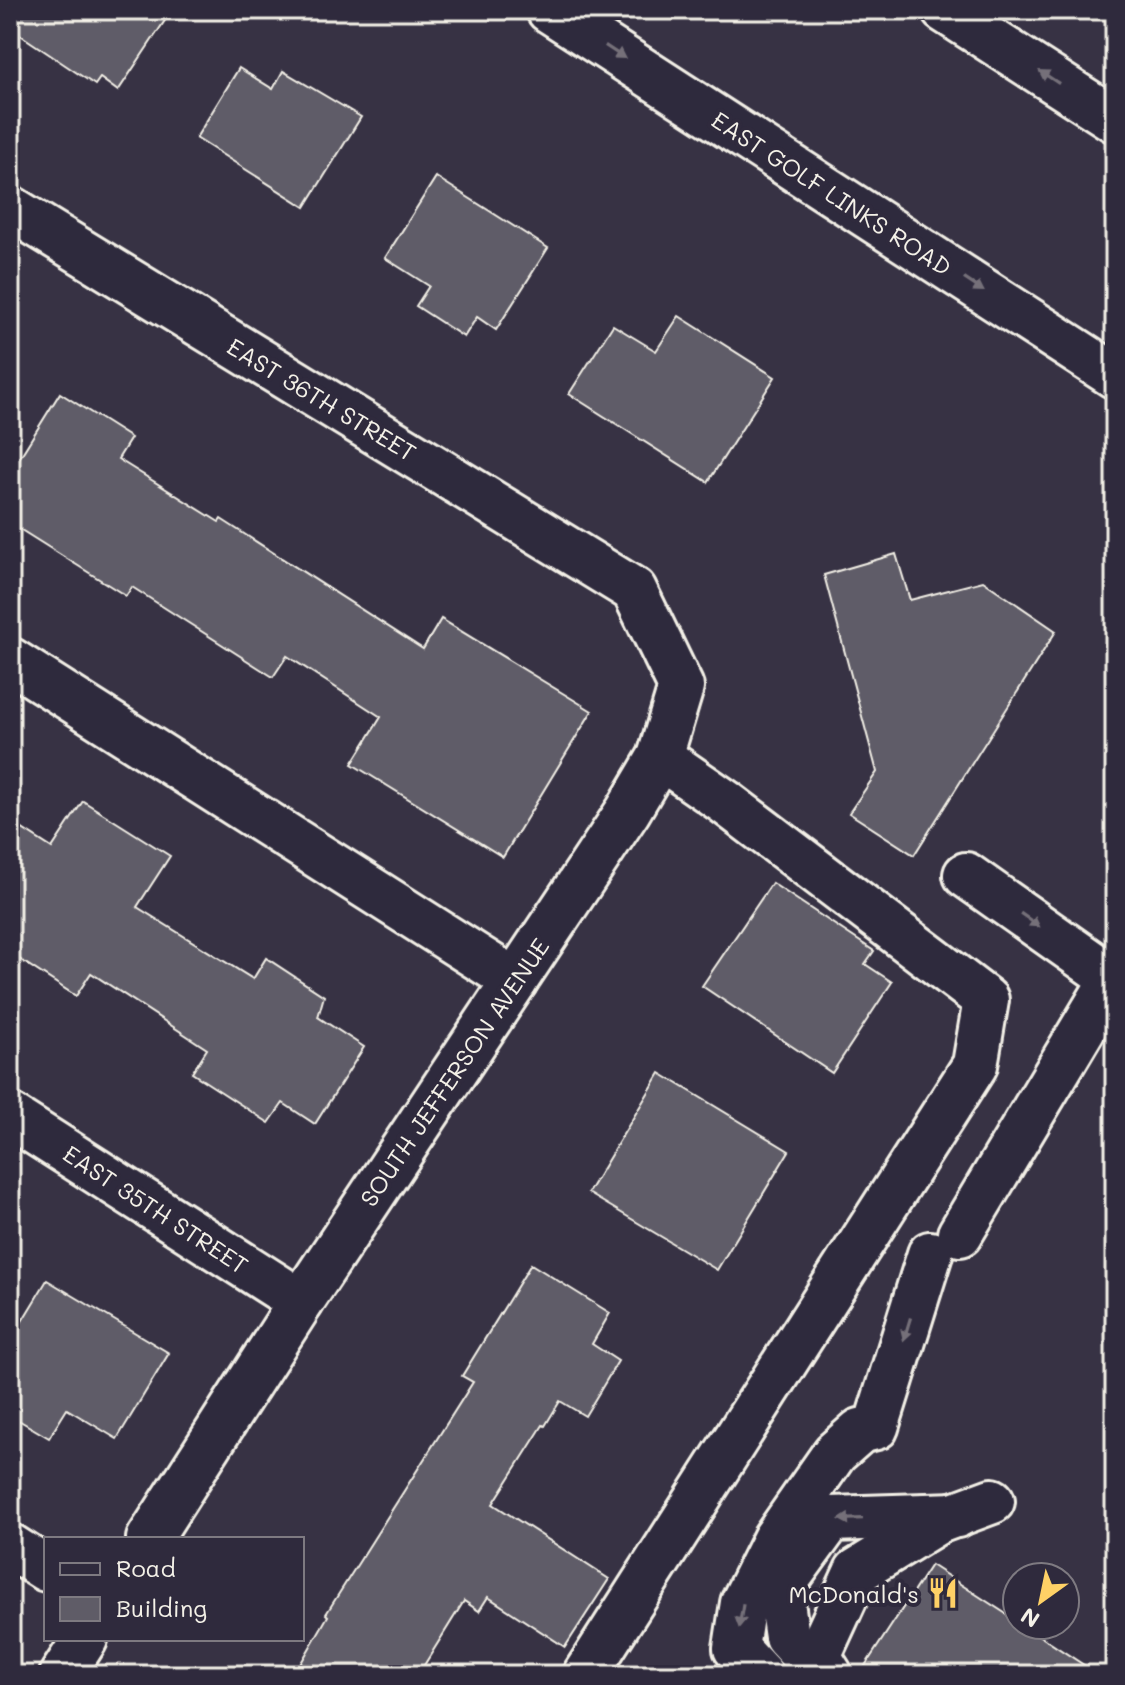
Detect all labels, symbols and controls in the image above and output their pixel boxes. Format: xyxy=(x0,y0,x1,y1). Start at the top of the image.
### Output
one-way arrow xyxy=(604,45,625,60)
one-way arrow xyxy=(1039,70,1060,85)
street label: EAST GOLF LINKS ROAD xyxy=(706,104,958,282)
one-way arrow xyxy=(963,277,985,292)
street label: EAST 36TH STREET xyxy=(222,330,422,468)
one-way arrow xyxy=(1019,912,1040,927)
street label: SOUTH JEFFERSON AVENUE xyxy=(352,932,556,1212)
street label: EAST 35TH STREET xyxy=(58,1138,254,1280)
one-way arrow xyxy=(900,1317,912,1341)
one-way arrow xyxy=(838,1512,863,1525)
legend xyxy=(44,1537,304,1641)
text: Road xyxy=(116,1552,176,1583)
north arrow xyxy=(1001,1561,1081,1641)
restaurant icon: McDonald's xyxy=(926,1576,960,1610)
place label: McDonald's xyxy=(789,1578,919,1609)
text: Building xyxy=(116,1592,207,1623)
text: N xyxy=(1015,1601,1045,1635)
one-way arrow xyxy=(734,1604,747,1629)

